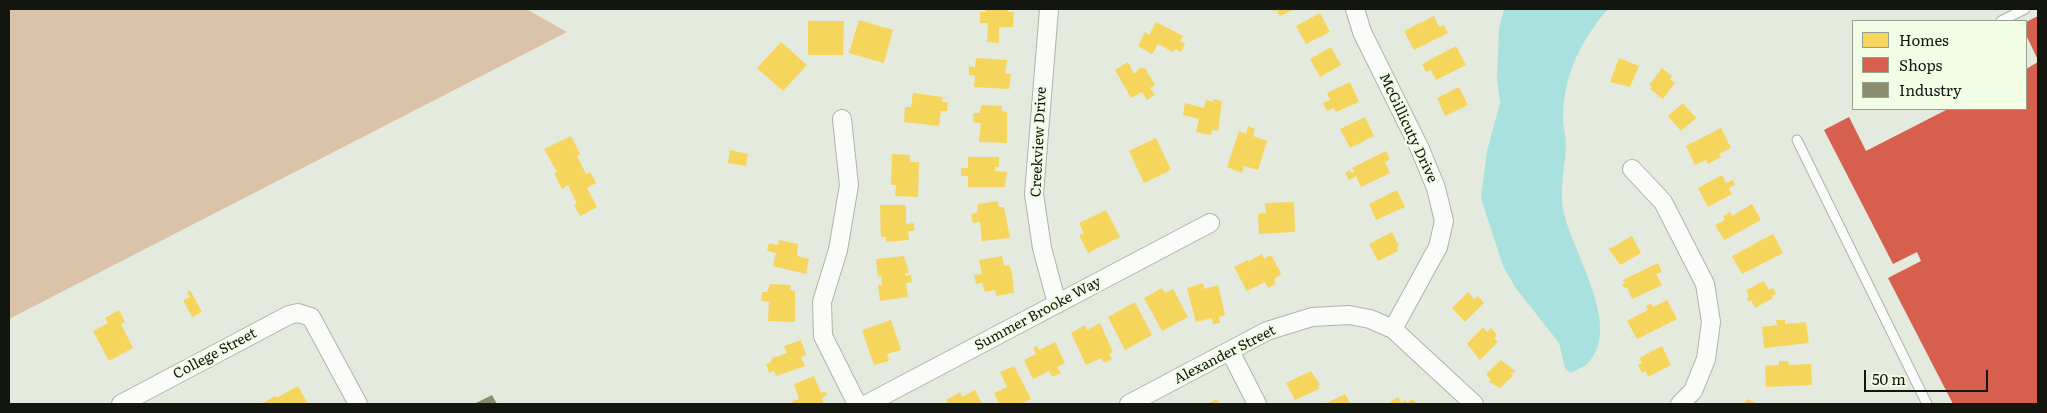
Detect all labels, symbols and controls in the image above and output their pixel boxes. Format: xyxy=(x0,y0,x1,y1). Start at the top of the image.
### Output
legend xyxy=(1852,20,2027,110)
text: Homes xyxy=(1899,28,1949,51)
text: Shops xyxy=(1899,53,1942,76)
street label: McGillicuty Drive xyxy=(1375,71,1441,185)
text: Industry xyxy=(1899,78,1962,101)
street label: Creekview Drive xyxy=(1028,86,1050,198)
street label: Summer Brooke Way xyxy=(972,274,1104,354)
street label: Alexander Street xyxy=(1171,322,1279,388)
street label: College Street xyxy=(170,325,260,383)
scale bar xyxy=(1867,360,1991,392)
text: 50 m xyxy=(1872,367,1906,390)

